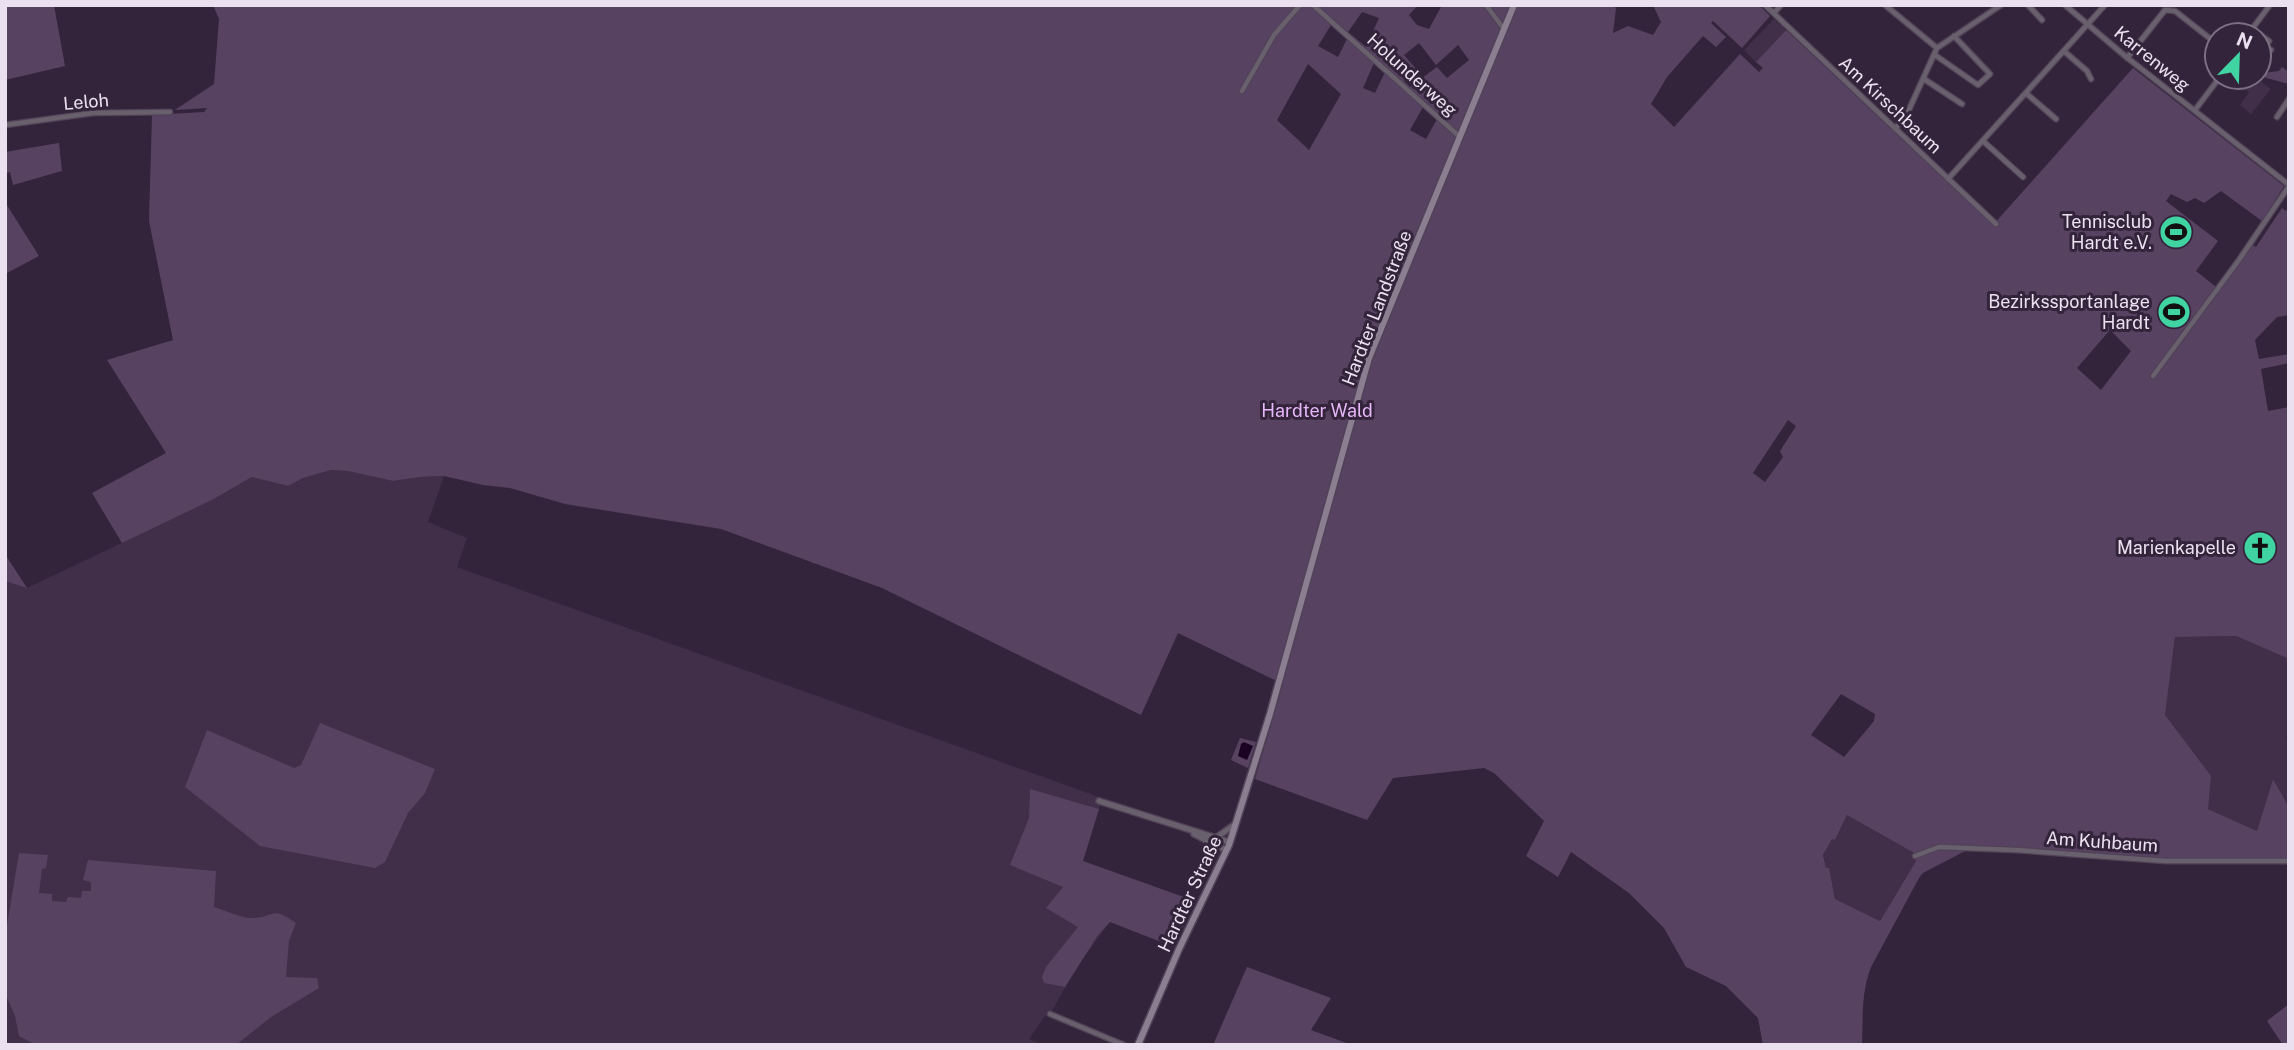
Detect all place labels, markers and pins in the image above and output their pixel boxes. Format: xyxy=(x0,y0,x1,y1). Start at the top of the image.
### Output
place label: Tennisclub Hardt e.V. xyxy=(2062,211,2152,253)
sports icon: Tennisclub Hardt e.V. xyxy=(2157,213,2195,251)
place label: Bezirkssportanlage Hardt xyxy=(1988,291,2150,333)
sports icon: Bezirkssportanlage Hardt xyxy=(2155,293,2193,331)
church icon: Marienkapelle xyxy=(2241,529,2279,567)
place label: Marienkapelle xyxy=(2117,537,2236,558)

